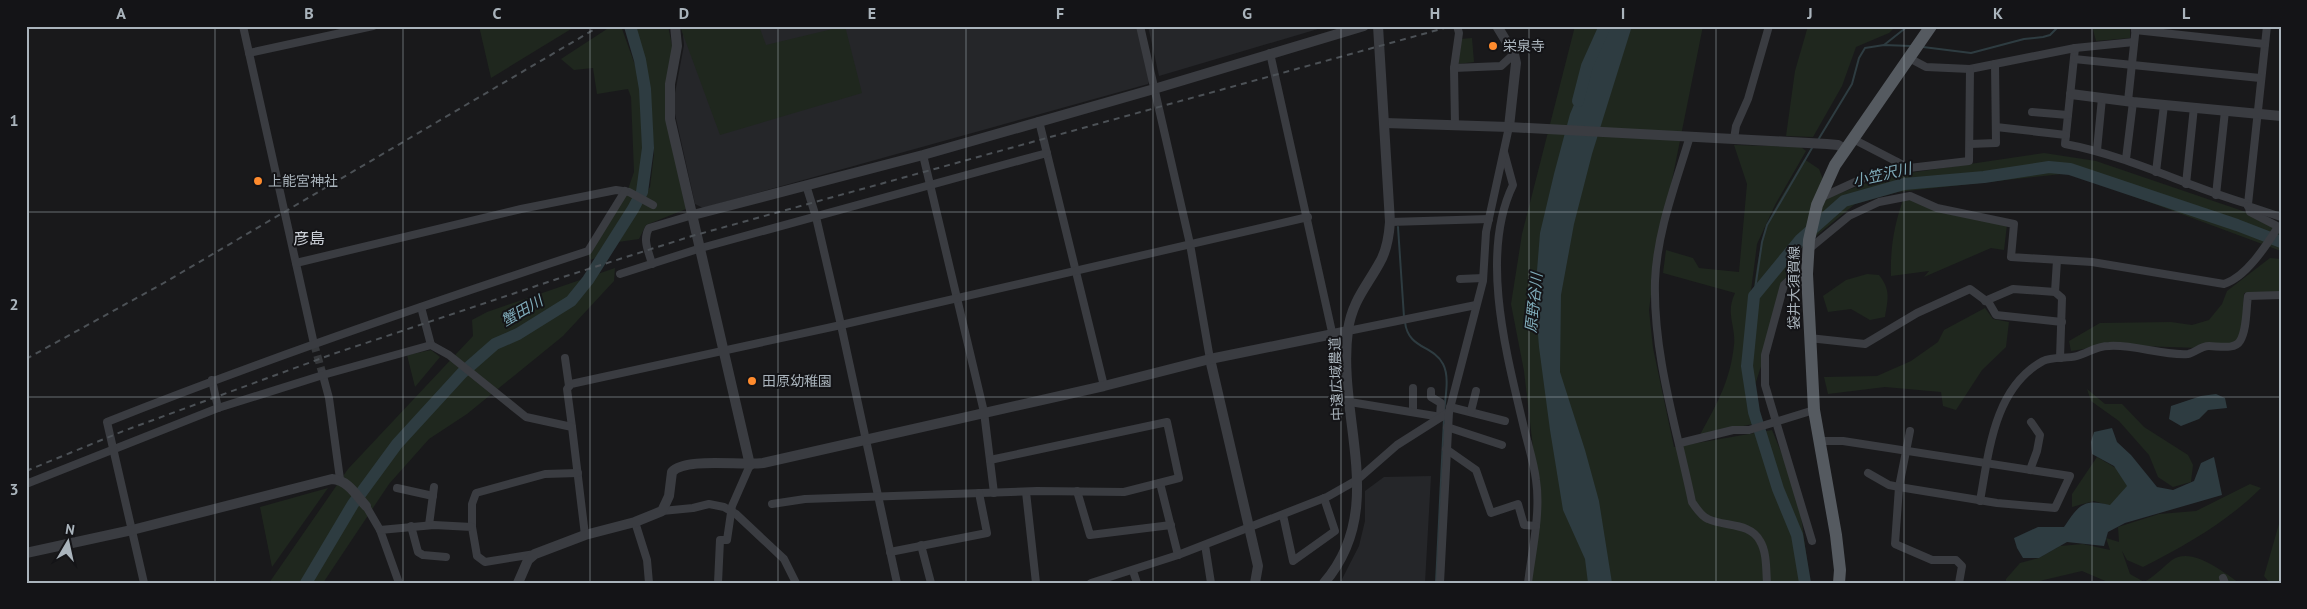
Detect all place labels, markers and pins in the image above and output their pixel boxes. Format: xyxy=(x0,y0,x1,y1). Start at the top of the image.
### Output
place label: 栄泉寺 xyxy=(1503,37,1545,55)
marker: 栄泉寺 xyxy=(1487,40,1499,52)
place label: 上能宮神社 xyxy=(268,172,338,190)
marker: 上能宮神社 xyxy=(252,175,264,187)
place label: 田原幼稚園 xyxy=(762,372,832,390)
marker: 田原幼稚園 xyxy=(746,375,758,387)

